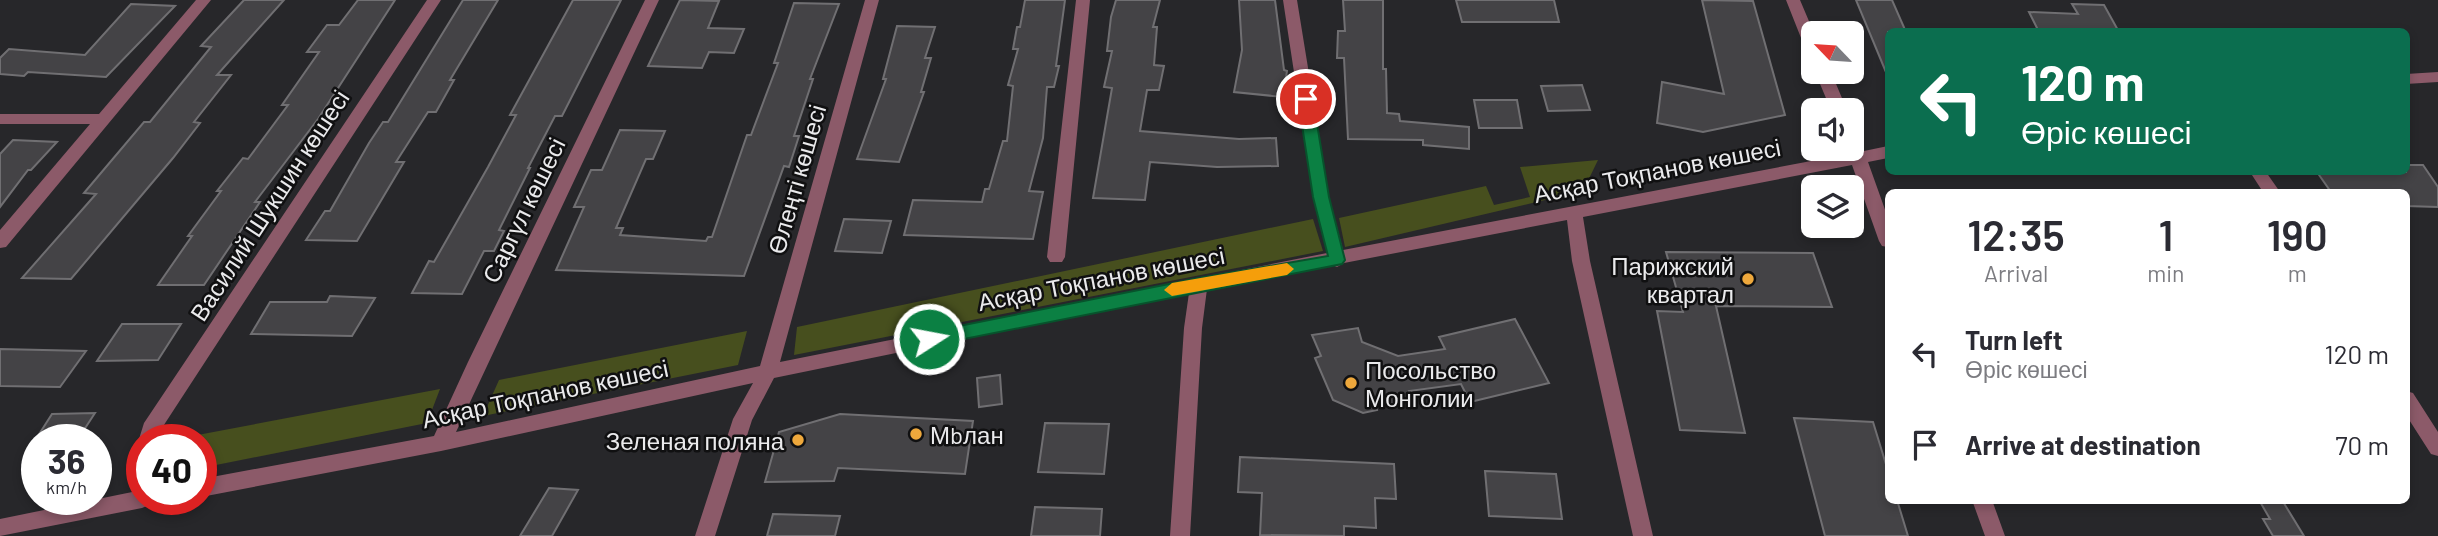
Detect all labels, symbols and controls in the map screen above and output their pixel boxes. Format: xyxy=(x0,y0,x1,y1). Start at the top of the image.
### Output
north arrow xyxy=(1801,21,1864,84)
map controls xyxy=(1801,21,1864,238)
text: 120 m xyxy=(2021,52,2144,111)
icon: left xyxy=(1906,56,1997,147)
pin xyxy=(1276,69,1336,129)
icon: arrive xyxy=(1287,80,1325,118)
street label: Василий Шукшин көшесі xyxy=(183,84,355,326)
button: sound xyxy=(1801,98,1864,161)
street label: Өлеңті көшесі xyxy=(761,101,831,257)
text: Өріс көшесі xyxy=(2021,112,2192,150)
street label: Асқар Тоқпанов көшесі xyxy=(1531,132,1783,208)
street label: Саргүл көшесі xyxy=(475,133,571,287)
button: layers xyxy=(1801,175,1864,238)
text: 12:35 xyxy=(1967,209,2065,259)
text: 1 xyxy=(2158,209,2173,259)
text: 190 xyxy=(2267,209,2328,259)
street label: Асқар Тоқпанов көшесі xyxy=(975,240,1227,316)
place label: Парижский квартал xyxy=(1611,251,1734,308)
text: Arrival xyxy=(1984,259,2048,287)
text: min xyxy=(2147,259,2184,287)
text: m xyxy=(2288,259,2307,287)
marker: Парижский квартал xyxy=(1740,271,1756,287)
position arrow xyxy=(892,302,966,376)
text: Turn left xyxy=(1965,324,2063,355)
icon: left xyxy=(1906,335,1944,373)
text: 120 m xyxy=(2325,338,2389,369)
street label: Асқар Тоқпанов көшесі xyxy=(419,353,671,433)
place label: Посольство Монголии xyxy=(1365,355,1496,412)
text: Өріс көшесі xyxy=(1965,355,2088,383)
marker: Посольство Монголии xyxy=(1343,375,1359,391)
place label: Мbлан xyxy=(930,420,1004,449)
speed limit sign: 40 xyxy=(126,424,217,515)
place label: Зеленая поляна xyxy=(606,426,785,455)
marker: Мbлан xyxy=(908,426,924,442)
icon: arrive xyxy=(1906,426,1944,464)
text: Arrive at destination xyxy=(1965,429,2201,460)
text: 70 m xyxy=(2335,429,2389,460)
marker: Зеленая поляна xyxy=(790,432,806,448)
text: 36 xyxy=(48,439,85,481)
text: km/h xyxy=(46,476,87,498)

